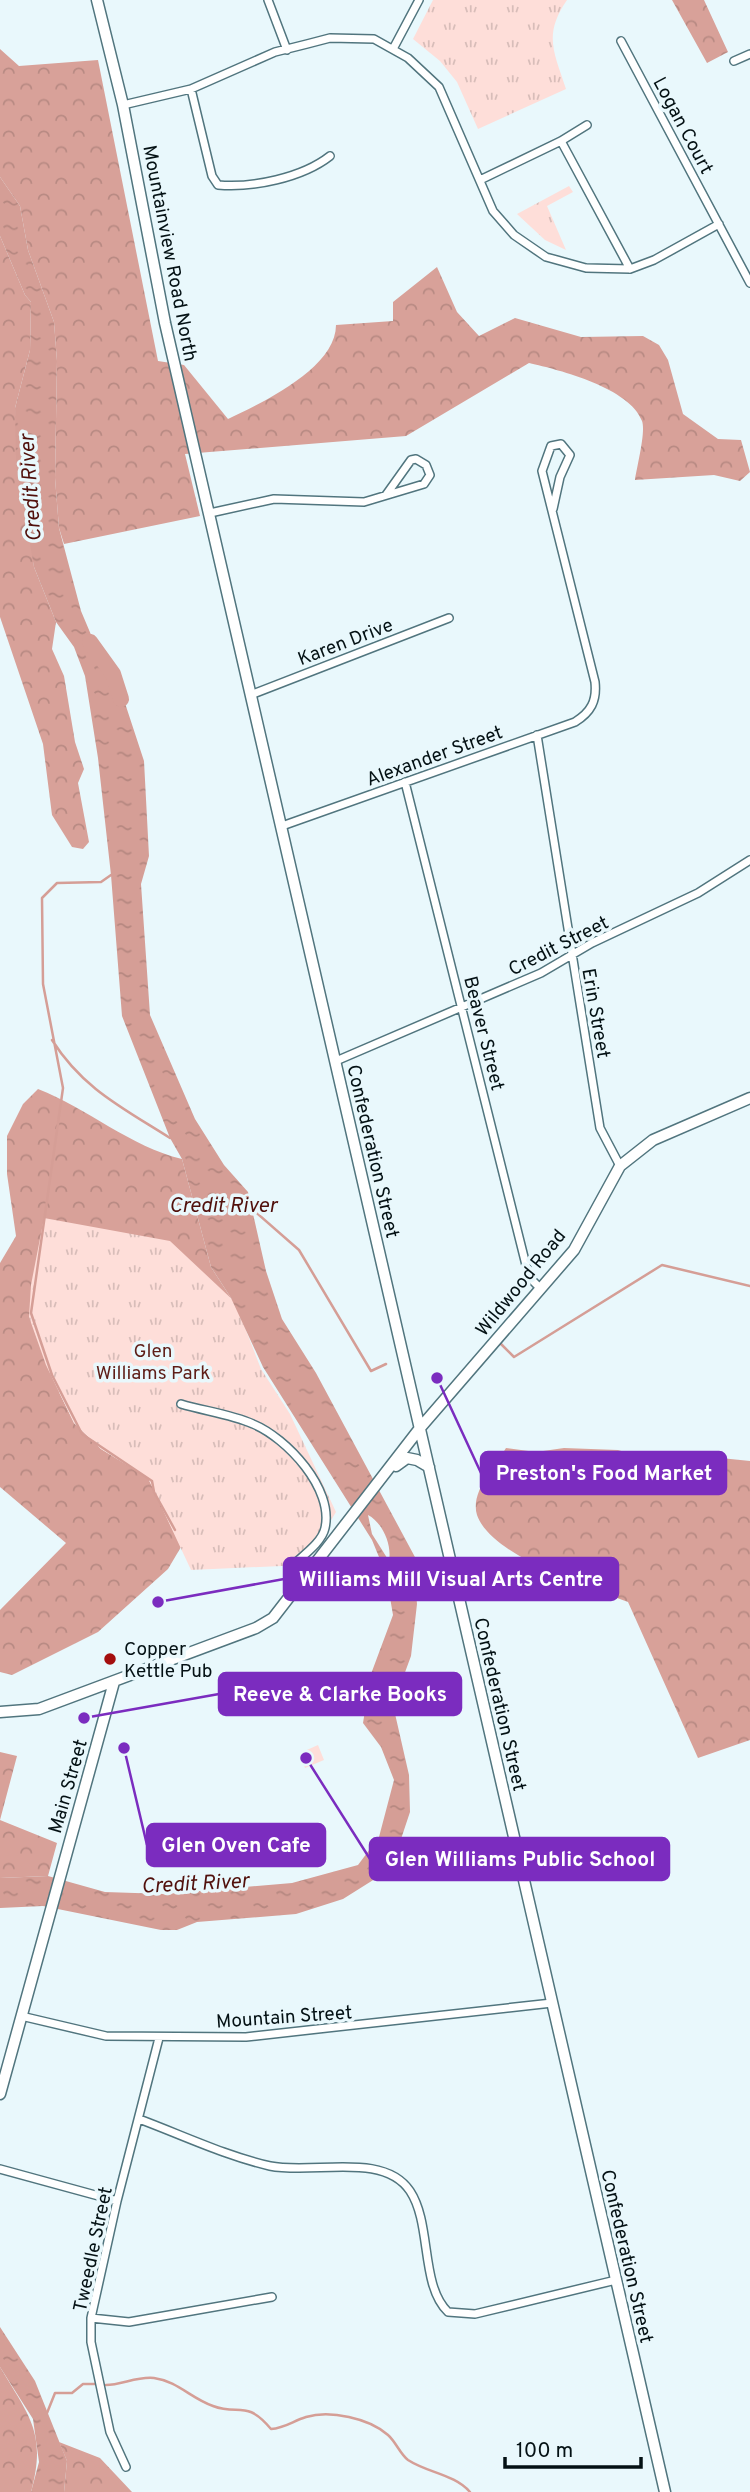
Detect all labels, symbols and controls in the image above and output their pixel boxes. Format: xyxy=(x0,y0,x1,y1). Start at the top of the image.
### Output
street label: Logan Court xyxy=(647,73,718,179)
street label: Mountainview Road North xyxy=(136,143,202,364)
water label: Credit River xyxy=(14,431,49,543)
street label: Karen Drive xyxy=(295,614,397,672)
street label: Alexander Street xyxy=(363,721,506,793)
street label: Credit Street xyxy=(505,911,613,982)
street label: Erin Street xyxy=(575,967,615,1060)
street label: Beaver Street xyxy=(457,974,509,1093)
street label: Confederation Street xyxy=(340,1062,404,1241)
water label: Credit River xyxy=(169,1193,279,1220)
street label: Wildwood Road xyxy=(471,1225,572,1342)
park label: Glen Williams Park xyxy=(96,1340,210,1386)
callout: Preston's Food Market xyxy=(481,1452,726,1494)
text: Preston's Food Market xyxy=(496,1461,712,1488)
callout: Williams Mill Visual Arts Centre xyxy=(284,1558,618,1600)
text: Williams Mill Visual Arts Centre xyxy=(299,1567,603,1594)
street label: Confederation Street xyxy=(467,1615,531,1794)
place label: Copper Kettle Pub xyxy=(124,1638,213,1684)
marker: Copper Kettle Pub xyxy=(102,1651,118,1667)
callout: Reeve & Clarke Books xyxy=(219,1673,461,1715)
text: Reeve & Clarke Books xyxy=(233,1682,447,1709)
street label: Main Street xyxy=(44,1737,94,1836)
callout: Glen Oven Cafe xyxy=(147,1824,325,1866)
text: Glen Oven Cafe xyxy=(161,1833,311,1860)
callout: Glen Williams Public School xyxy=(370,1838,669,1880)
text: Glen Williams Public School xyxy=(385,1847,655,1874)
water label: Credit River xyxy=(141,1868,252,1901)
street label: Mountain Street xyxy=(215,2001,353,2035)
street label: Confederation Street xyxy=(594,2167,658,2346)
street label: Tweedle Street xyxy=(69,2185,119,2314)
scale bar xyxy=(505,2426,642,2470)
text: 100 m xyxy=(516,2438,573,2465)

